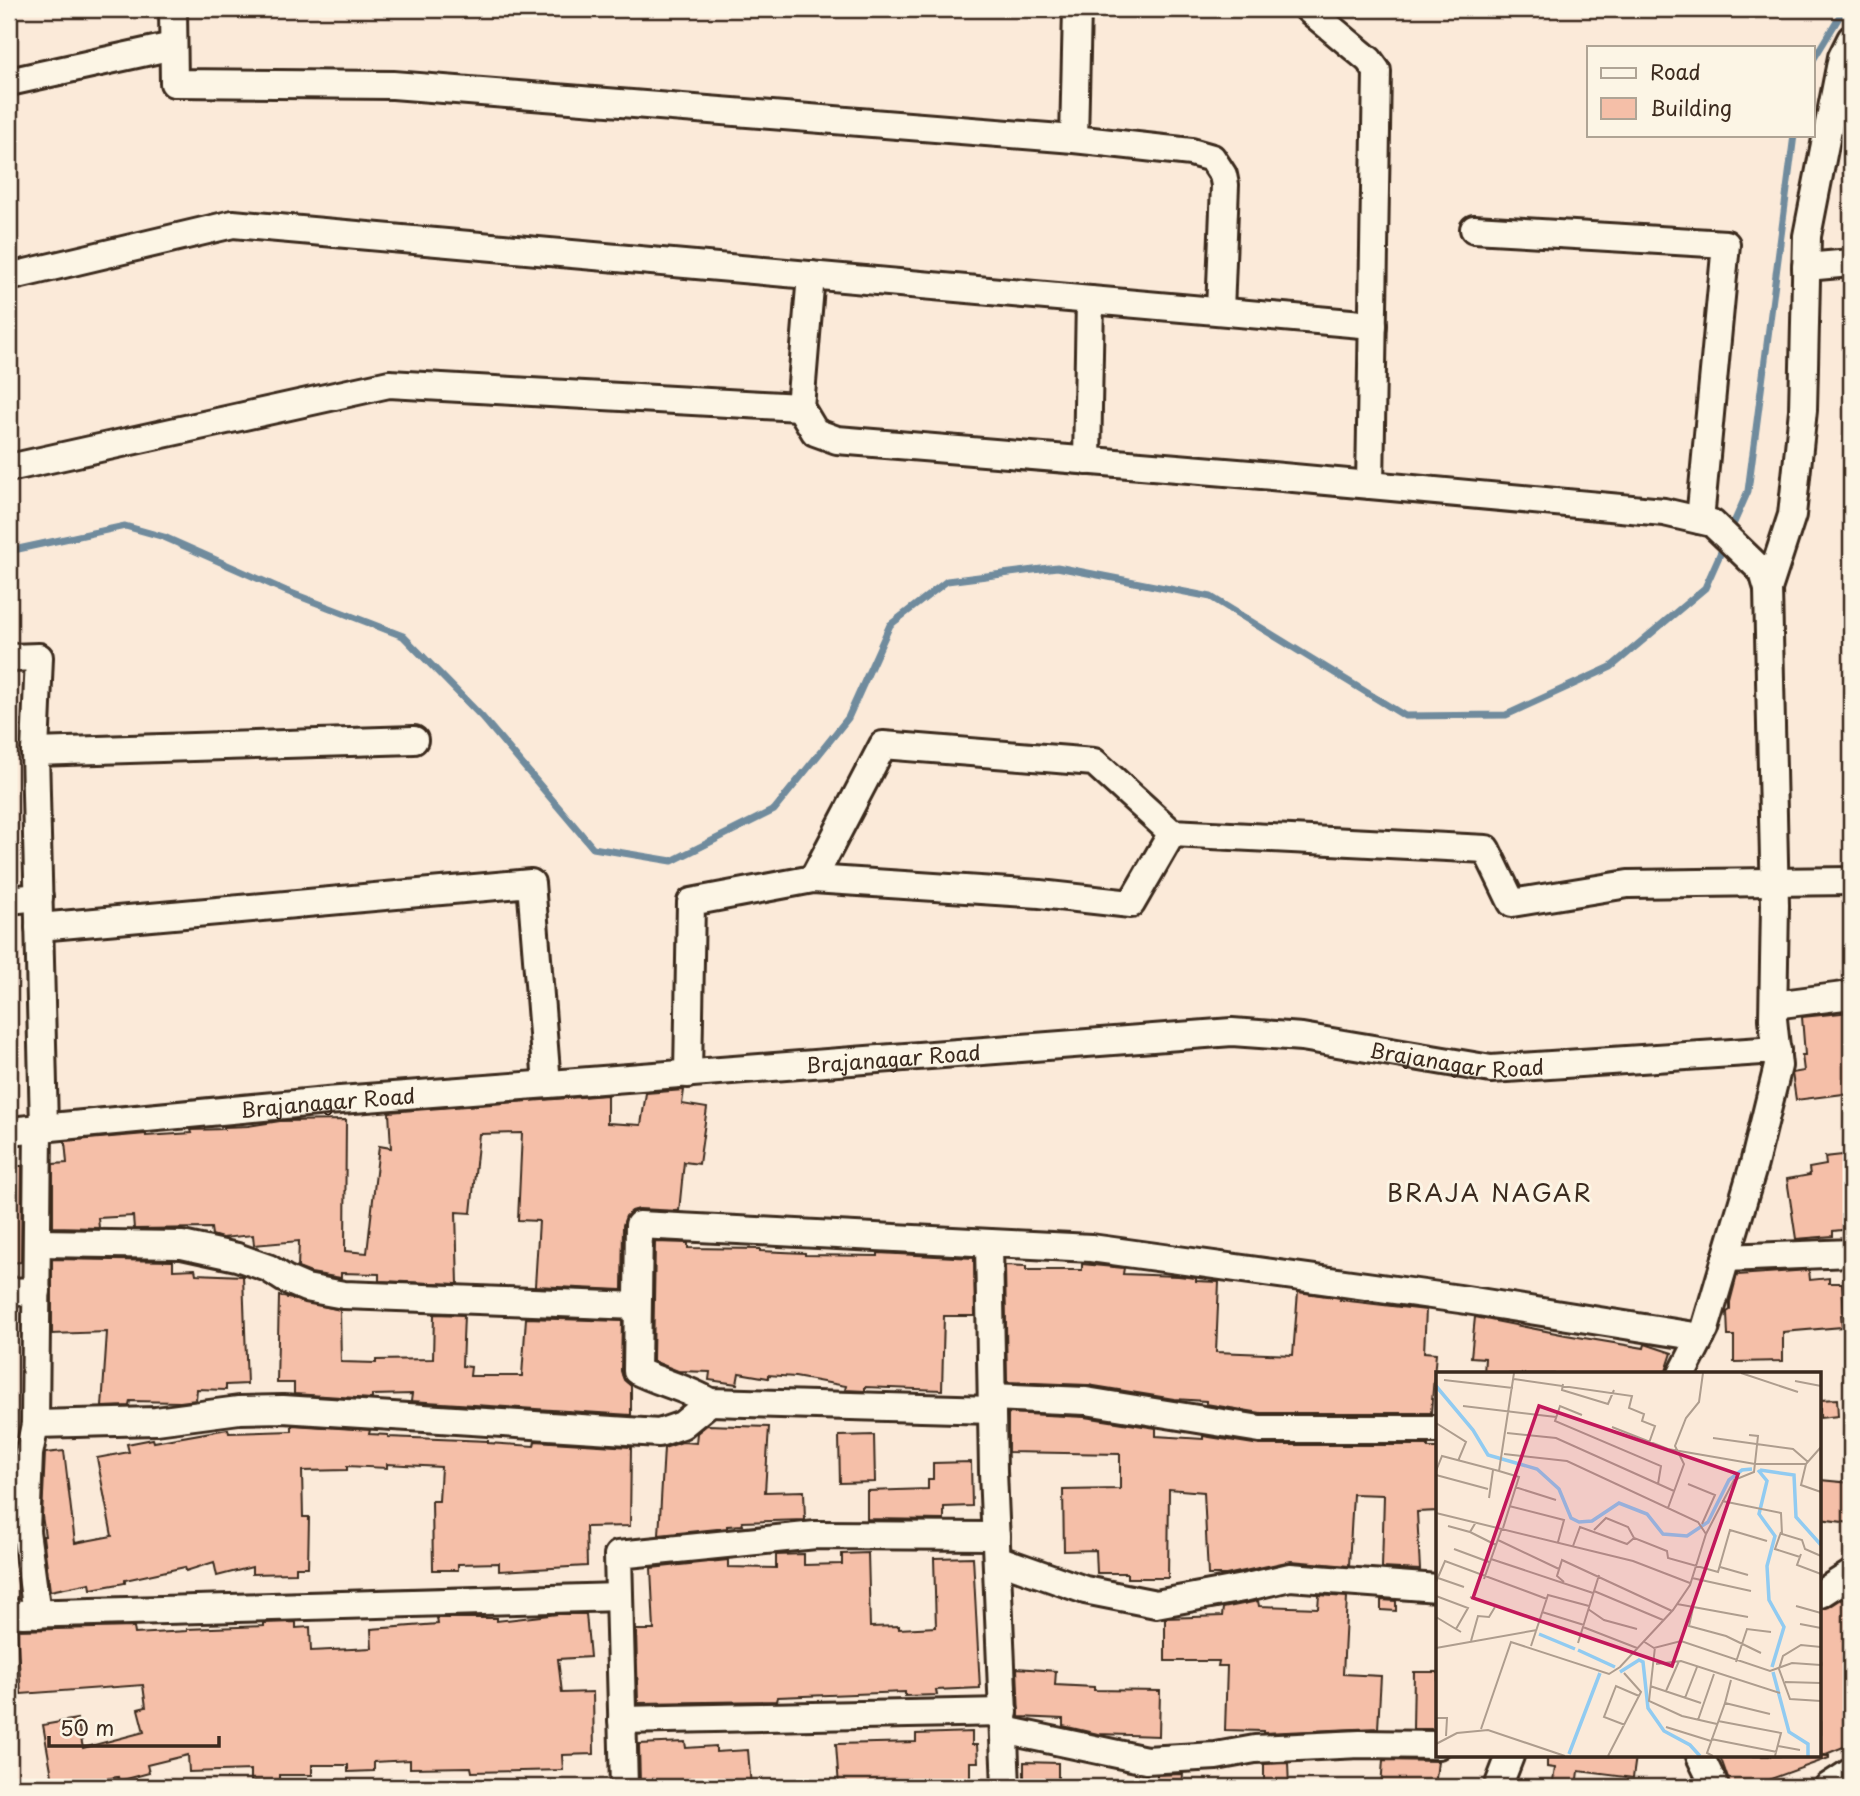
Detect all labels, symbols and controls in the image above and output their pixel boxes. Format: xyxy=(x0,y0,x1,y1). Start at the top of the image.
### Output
legend xyxy=(1587,46,1814,136)
text: Road xyxy=(1650,55,1701,87)
text: Building xyxy=(1650,91,1732,123)
street label: Brajanagar Road xyxy=(1367,1033,1545,1085)
street label: Brajanagar Road xyxy=(804,1035,982,1080)
street label: Brajanagar Road xyxy=(239,1078,416,1125)
district label: BRAJA NAGAR xyxy=(1387,1174,1593,1210)
inset map xyxy=(1436,1372,1822,1758)
scale bar xyxy=(49,1705,219,1749)
text: 50 m xyxy=(60,1711,114,1743)

